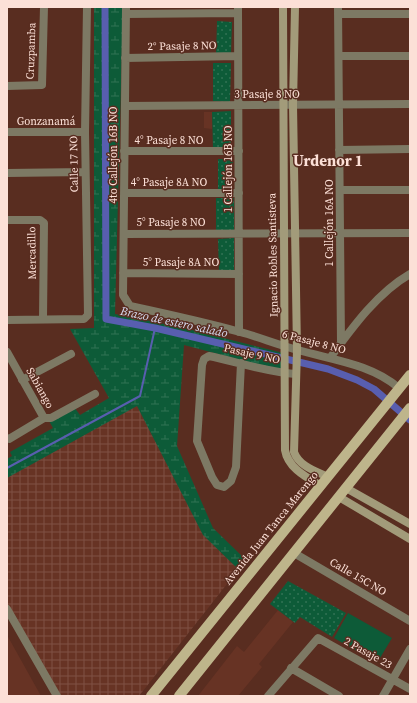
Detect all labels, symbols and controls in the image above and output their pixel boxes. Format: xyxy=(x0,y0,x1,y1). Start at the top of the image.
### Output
street label: Cruzpamba xyxy=(23,22,39,80)
street label: 2° Pasaje 8 NO xyxy=(147,38,217,54)
street label: 3 Pasaje 8 NO xyxy=(234,87,300,102)
street label: 4to Callejón 16B NO xyxy=(106,106,121,203)
street label: Gonzanamá xyxy=(17,114,76,129)
street label: 1 Callejón 16B NO xyxy=(221,125,236,213)
street label: 4° Pasaje 8 NO xyxy=(134,133,204,148)
street label: Calle 17 NO xyxy=(66,135,82,192)
district label: Urdenor 1 xyxy=(293,150,363,171)
street label: 4° Pasaje 8A NO xyxy=(131,175,207,190)
street label: 1 Callejón 16A NO xyxy=(322,179,337,267)
street label: Ignacio Robles Santisteva xyxy=(264,192,282,317)
street label: 5° Pasaje 8 NO xyxy=(136,215,206,230)
street label: Mercadillo xyxy=(24,226,40,280)
street label: 5° Pasaje 8A NO xyxy=(143,255,219,270)
water label: Brazo de estero salado xyxy=(118,303,229,341)
street label: 6 Pasaje 8 NO xyxy=(280,326,348,358)
street label: Pasaje 9 NO xyxy=(222,340,282,368)
street label: Sabiango xyxy=(23,365,57,411)
street label: Avenida Juan Tanca Marengo xyxy=(220,468,322,588)
street label: Calle 15C NO xyxy=(327,555,389,599)
street label: 2 Pasaje 23 xyxy=(341,634,395,673)

